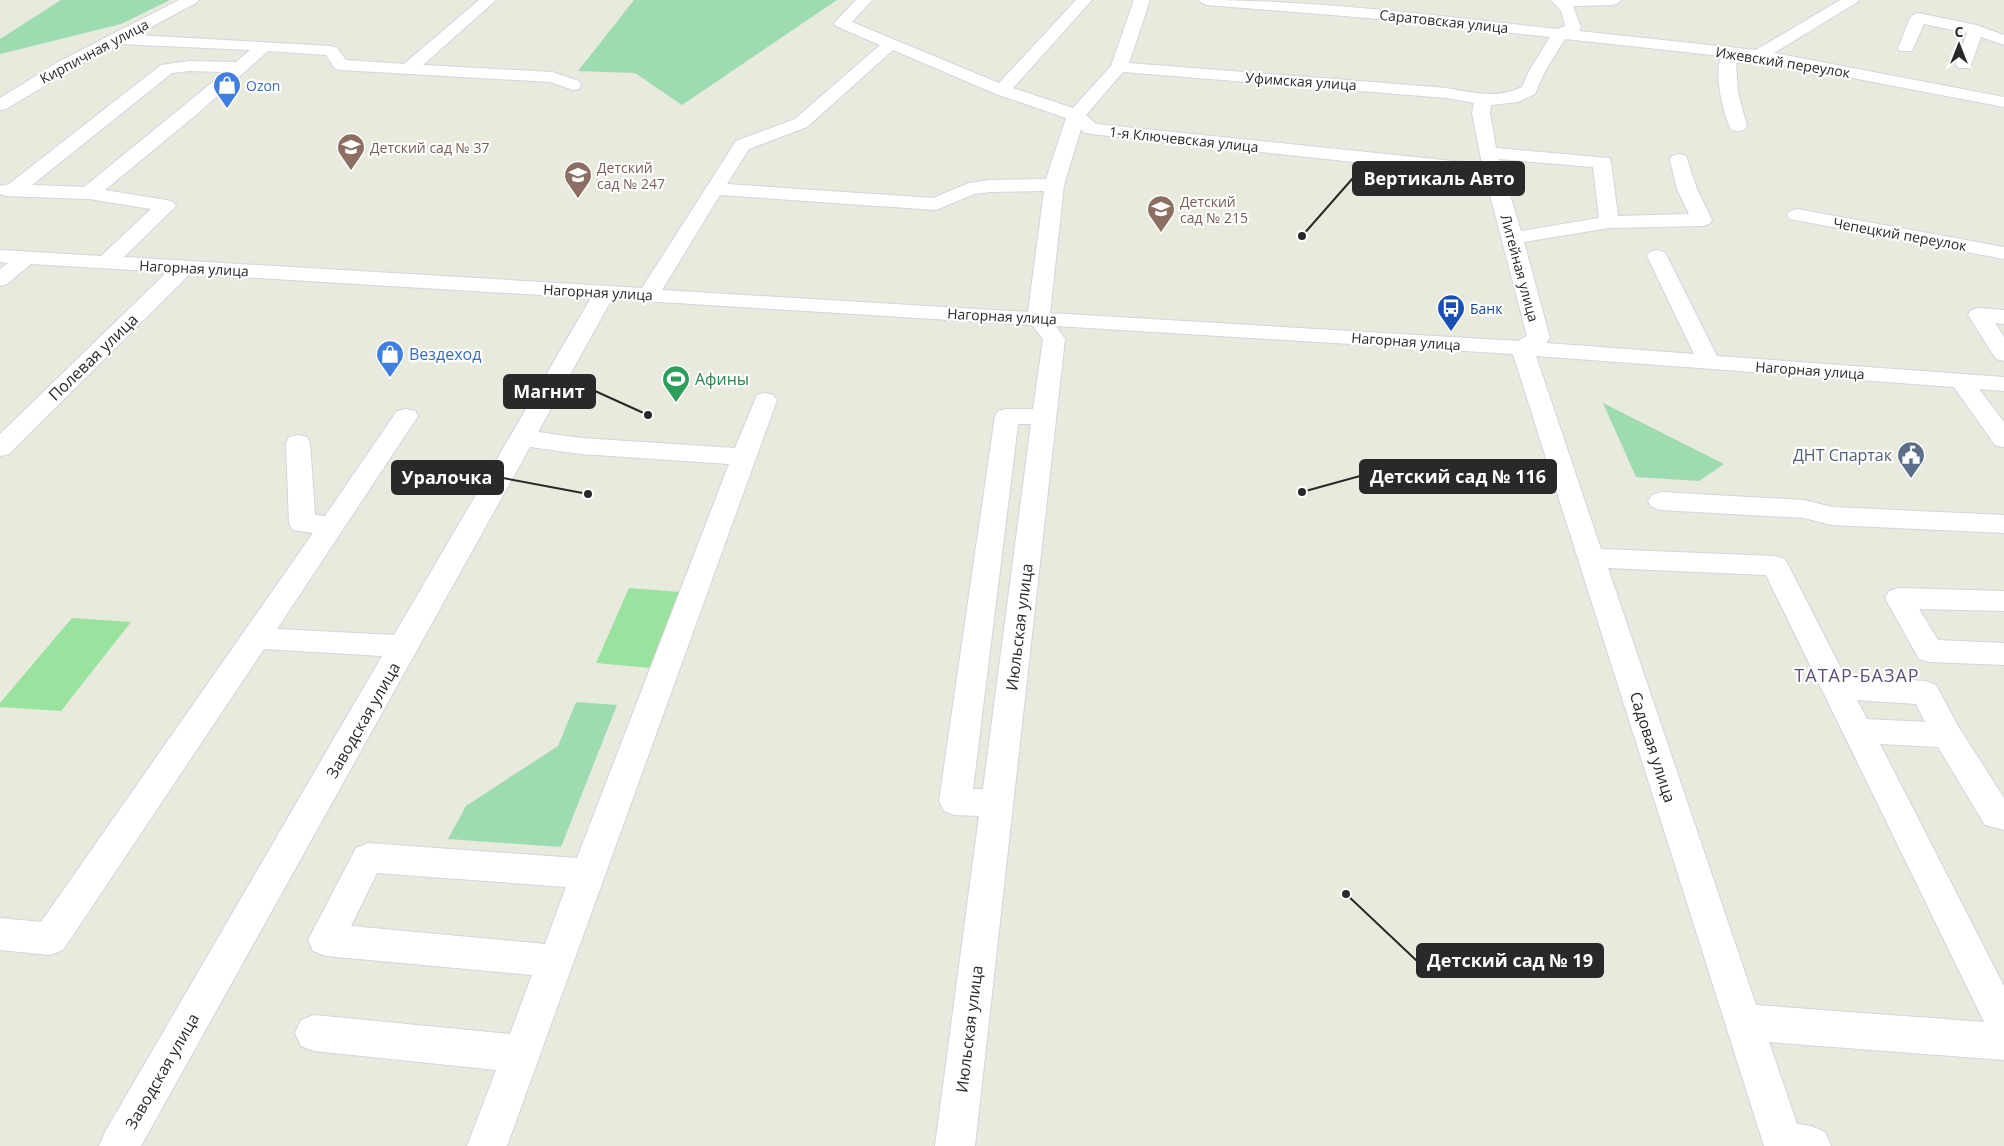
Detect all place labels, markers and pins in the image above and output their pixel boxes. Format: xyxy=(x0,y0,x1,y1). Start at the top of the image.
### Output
shop icon: Ozon xyxy=(212,70,242,109)
place label: Ozon xyxy=(246,76,280,95)
school or university icon: Детский сад № 37 xyxy=(336,132,366,171)
place label: Детский сад № 37 xyxy=(370,138,489,157)
place label: Детский сад № 247 xyxy=(597,158,665,193)
school or university icon: Детский сад № 247 xyxy=(563,160,593,199)
callout: Вертикаль Авто xyxy=(1353,162,1524,195)
place label: Детский сад № 215 xyxy=(1180,192,1248,227)
school or university icon: Детский сад № 215 xyxy=(1146,194,1176,233)
bus stop icon: Банк xyxy=(1436,293,1466,332)
place label: Банк xyxy=(1470,299,1503,318)
shop icon: Вездеход xyxy=(375,339,405,378)
place label: Вездеход xyxy=(409,343,481,365)
sports icon: Афины xyxy=(661,364,691,403)
place label: Афины xyxy=(695,368,749,390)
callout: Магнит xyxy=(504,375,595,408)
public building icon: ДНТ Спартак xyxy=(1896,440,1926,479)
place label: ДНТ Спартак xyxy=(1793,444,1893,466)
callout: Детский сад № 116 xyxy=(1360,460,1556,493)
callout: Уралочка xyxy=(392,461,503,494)
callout: Детский сад № 19 xyxy=(1417,944,1603,977)

